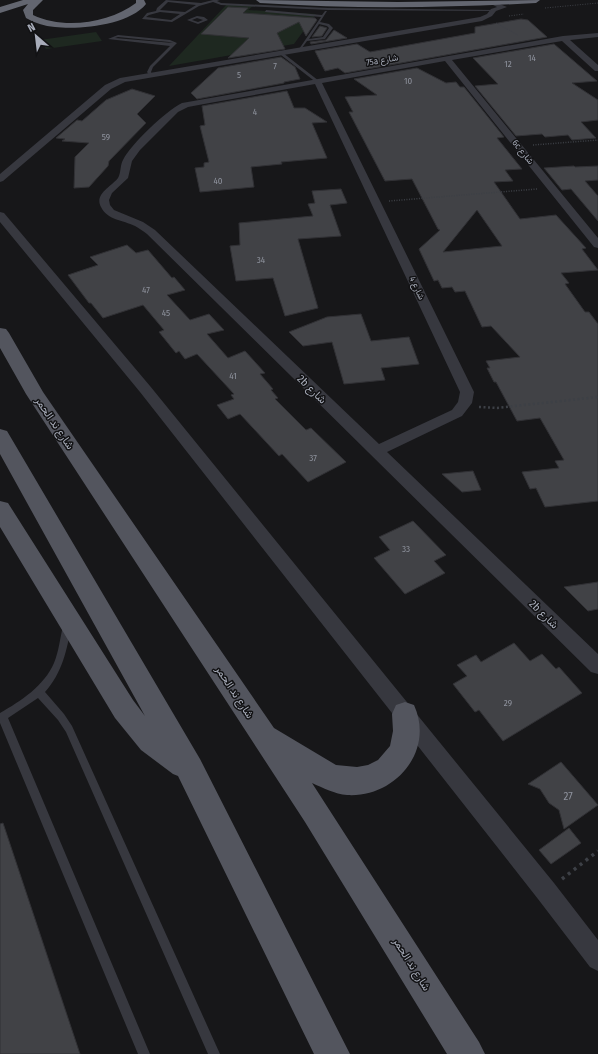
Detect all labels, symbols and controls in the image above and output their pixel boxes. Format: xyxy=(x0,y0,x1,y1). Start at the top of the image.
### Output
north arrow xyxy=(16,16,56,56)
text: N xyxy=(26,20,38,35)
street label: 75a شارع xyxy=(365,52,399,69)
house number: 14 xyxy=(528,53,537,63)
house number: 12 xyxy=(504,59,512,69)
house number: 7 xyxy=(273,61,277,71)
house number: 5 xyxy=(237,70,241,80)
house number: 10 xyxy=(404,76,412,86)
house number: 4 xyxy=(253,107,258,117)
house number: 59 xyxy=(102,132,110,142)
street label: 6c شارع xyxy=(509,138,536,167)
house number: 40 xyxy=(213,176,223,186)
house number: 34 xyxy=(257,255,266,265)
street label: شارع 4 xyxy=(406,275,427,302)
house number: 47 xyxy=(142,285,150,295)
house number: 45 xyxy=(162,308,170,318)
house number: 41 xyxy=(229,371,237,381)
street label: 2b شارع xyxy=(294,372,329,407)
street label: شارع ند الحمر xyxy=(31,394,77,453)
house number: 37 xyxy=(309,453,317,463)
house number: 33 xyxy=(402,544,410,554)
street label: 2b شارع xyxy=(526,597,561,632)
street label: شارع ند الحمر xyxy=(211,663,257,722)
house number: 29 xyxy=(504,698,512,708)
house number: 27 xyxy=(563,790,573,803)
street label: شارع ند الحمر xyxy=(389,935,433,994)

